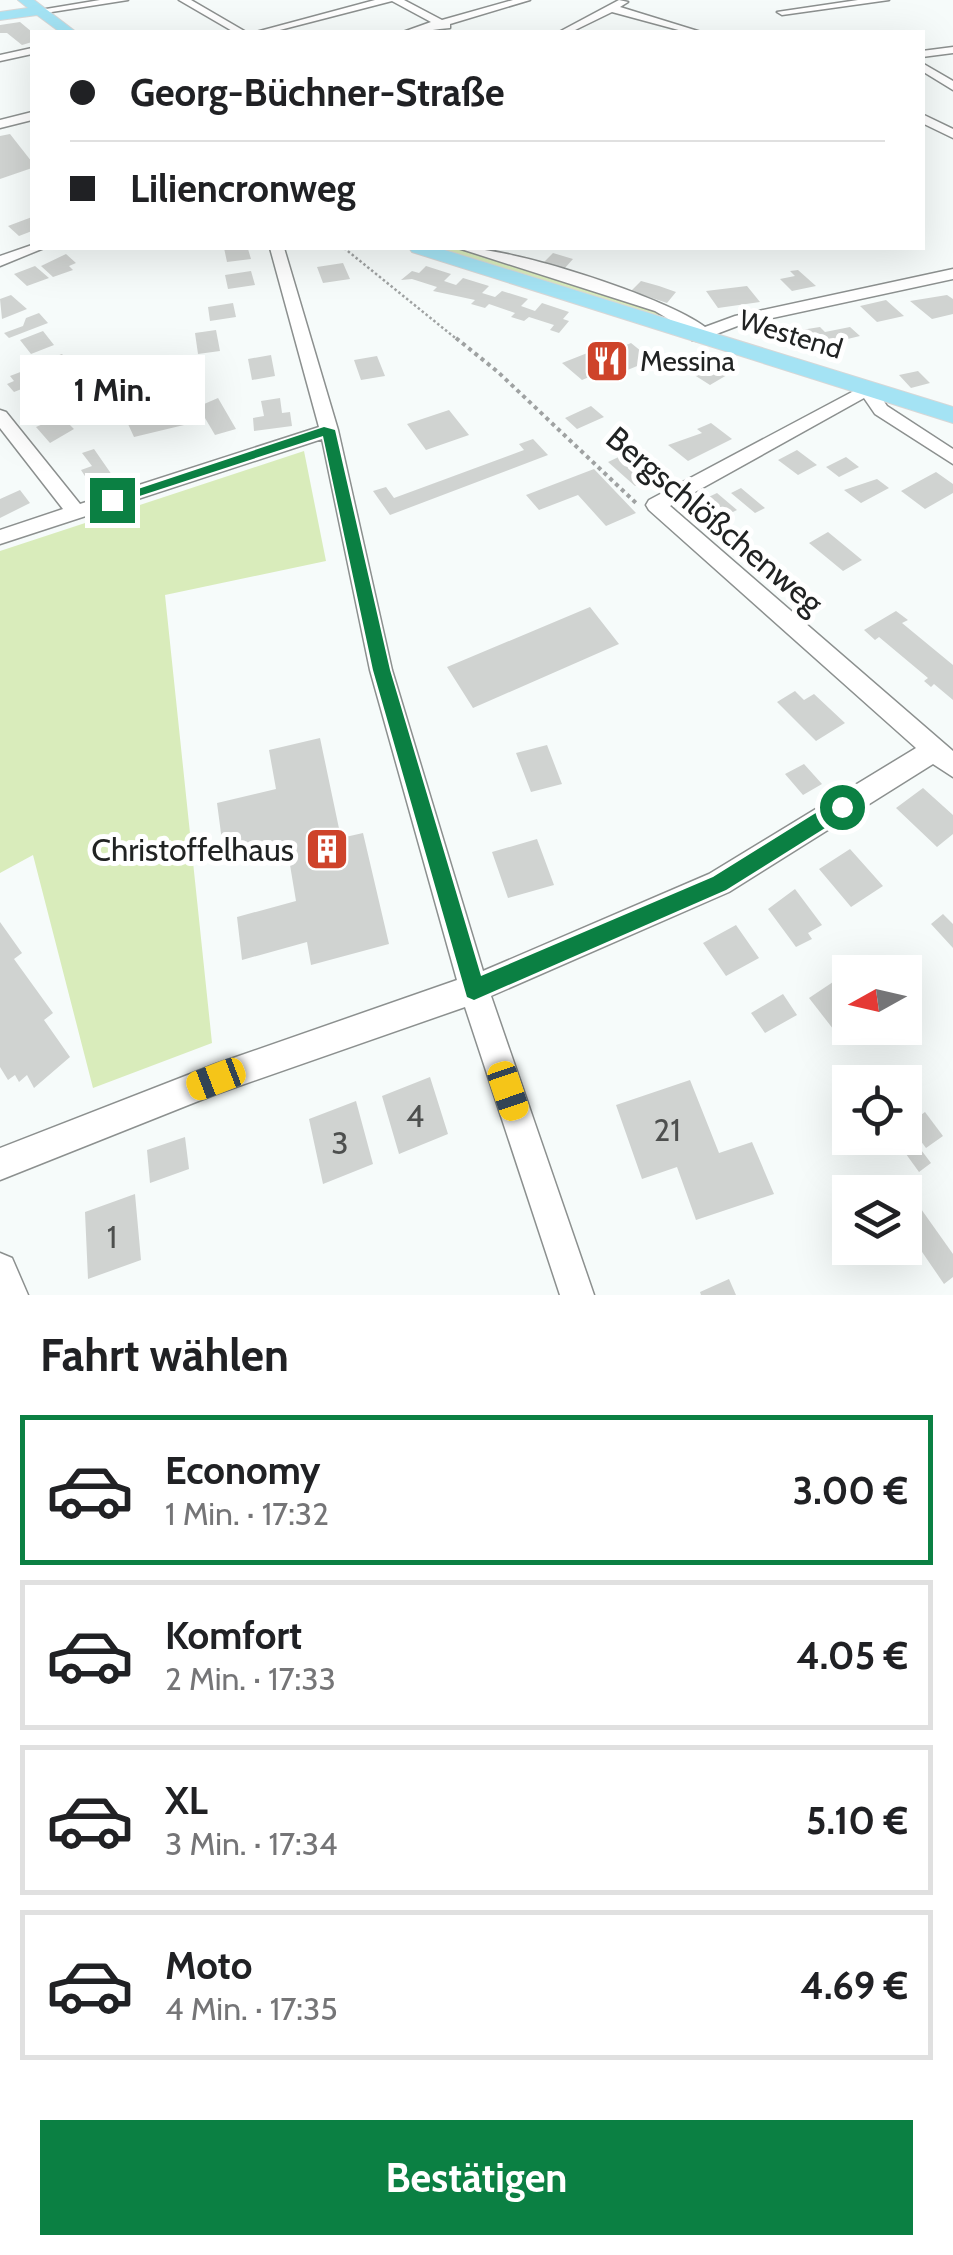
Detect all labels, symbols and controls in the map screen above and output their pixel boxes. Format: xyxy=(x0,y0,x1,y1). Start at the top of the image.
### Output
text: Georg-Büchner-Straße xyxy=(130,69,505,116)
text: Liliencronweg xyxy=(130,165,356,212)
street label: Westend xyxy=(735,302,847,366)
restaurant icon: Messina xyxy=(584,338,630,384)
place label: Messina xyxy=(640,344,736,378)
callout: 1 Min. xyxy=(19,355,204,425)
text: 1 Min. xyxy=(74,370,151,409)
street label: Bergschlößchenweg xyxy=(599,418,832,623)
route end xyxy=(90,478,135,523)
route start xyxy=(820,785,865,830)
building icon: Christoffelhaus xyxy=(304,826,350,872)
place label: Christoffelhaus xyxy=(91,830,294,869)
north arrow xyxy=(832,955,922,1045)
map controls xyxy=(832,955,922,1265)
car xyxy=(183,1054,249,1104)
car xyxy=(484,1058,532,1124)
button: locate xyxy=(832,1065,922,1155)
house number: 4 xyxy=(406,1096,424,1135)
house number: 21 xyxy=(653,1110,681,1149)
house number: 3 xyxy=(331,1123,349,1162)
button: layers xyxy=(832,1175,922,1265)
house number: 1 xyxy=(107,1217,117,1256)
text: Fahrt wählen xyxy=(40,1328,289,1382)
icon: car xyxy=(45,1445,135,1535)
text: Economy xyxy=(165,1447,320,1494)
text: 3.00 € xyxy=(793,1467,908,1514)
text: 1 Min. · 17:32 xyxy=(165,1494,329,1533)
icon: car xyxy=(45,1610,135,1700)
text: Komfort xyxy=(165,1612,302,1659)
text: 4.05 € xyxy=(796,1632,908,1679)
text: 2 Min. · 17:33 xyxy=(165,1659,336,1698)
icon: car xyxy=(45,1775,135,1865)
text: XL xyxy=(165,1777,208,1824)
text: 5.10 € xyxy=(806,1797,908,1844)
text: 3 Min. · 17:34 xyxy=(165,1824,338,1863)
icon: car xyxy=(45,1940,135,2030)
text: Moto xyxy=(165,1942,252,1989)
text: 4.69 € xyxy=(800,1962,908,2009)
text: 4 Min. · 17:35 xyxy=(165,1989,338,2028)
button: Bestätigen xyxy=(40,2120,913,2235)

